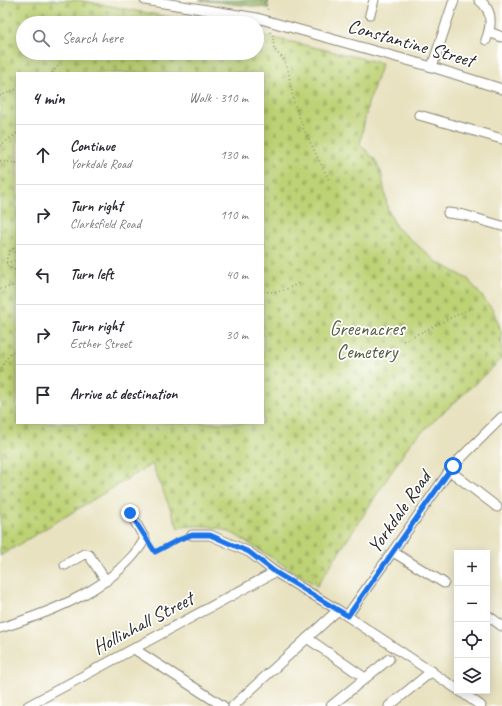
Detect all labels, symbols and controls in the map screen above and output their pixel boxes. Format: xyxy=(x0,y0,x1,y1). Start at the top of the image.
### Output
street label: Constantine Street xyxy=(345,13,480,74)
search box xyxy=(16,16,264,60)
icon: search xyxy=(30,27,52,49)
text: Search here xyxy=(62,29,123,48)
text: 4 min xyxy=(32,88,65,109)
text: Walk · 310 m xyxy=(189,90,248,106)
text: Continue xyxy=(70,137,115,156)
icon: ahead xyxy=(32,144,54,166)
text: 130 m xyxy=(220,147,248,163)
text: Yorkdale Road xyxy=(70,156,131,172)
text: Turn right xyxy=(70,197,123,216)
icon: right xyxy=(32,204,54,226)
text: 110 m xyxy=(220,207,248,223)
text: Clarksfield Road xyxy=(70,216,141,232)
icon: left xyxy=(32,264,54,286)
text: Turn left xyxy=(70,265,113,284)
text: 40 m xyxy=(226,267,248,283)
park label: Greenacres Cemetery xyxy=(329,316,407,364)
text: Turn right xyxy=(70,317,123,336)
icon: right xyxy=(32,324,54,346)
text: 30 m xyxy=(226,327,248,343)
text: Esther Street xyxy=(70,336,132,352)
icon: arrive xyxy=(32,384,54,406)
text: Arrive at destination xyxy=(70,385,177,404)
route start xyxy=(444,457,462,475)
street label: Yorkdale Road xyxy=(362,464,438,558)
route end xyxy=(121,504,139,522)
map controls xyxy=(454,550,490,694)
button: + xyxy=(454,550,490,586)
street label: Hollinhall Street xyxy=(88,584,201,660)
button: − xyxy=(454,586,490,622)
button: locate xyxy=(454,622,490,658)
button: layers xyxy=(454,658,490,694)

